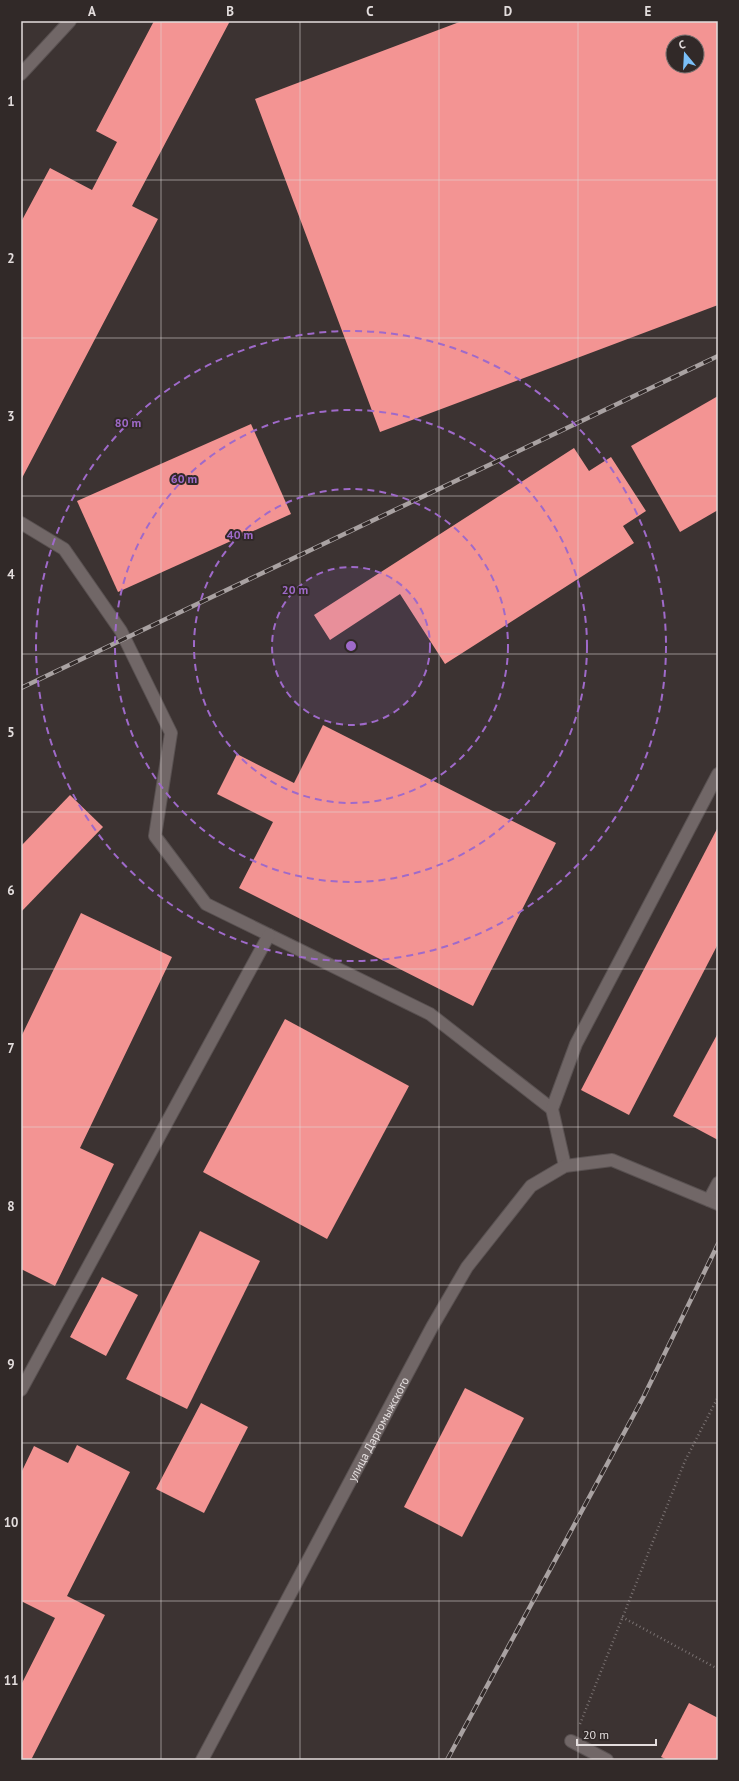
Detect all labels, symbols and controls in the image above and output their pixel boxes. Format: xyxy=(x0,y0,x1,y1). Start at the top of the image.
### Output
text: A xyxy=(88,3,96,20)
text: B xyxy=(226,3,234,20)
text: C xyxy=(366,3,374,20)
text: D xyxy=(504,3,512,20)
text: E xyxy=(645,3,652,20)
north arrow xyxy=(665,34,705,74)
text: С xyxy=(677,37,687,52)
text: 1 xyxy=(7,93,15,110)
text: 2 xyxy=(7,250,15,267)
text: 3 xyxy=(7,408,15,425)
text: 80 m xyxy=(115,415,141,430)
text: 60 m xyxy=(171,471,197,486)
text: 40 m xyxy=(227,527,253,542)
text: 4 xyxy=(7,566,15,583)
text: 20 m xyxy=(282,582,308,597)
centre of rings xyxy=(344,639,358,653)
text: 5 xyxy=(7,724,15,741)
text: 6 xyxy=(7,882,15,899)
text: 7 xyxy=(7,1040,15,1057)
text: 8 xyxy=(7,1198,15,1215)
text: 9 xyxy=(7,1356,15,1373)
street label: улица Даргомыжского xyxy=(344,1374,412,1484)
text: 10 xyxy=(4,1514,18,1531)
text: 11 xyxy=(4,1672,18,1689)
scale bar xyxy=(577,1721,656,1747)
text: 20 m xyxy=(583,1727,609,1742)

